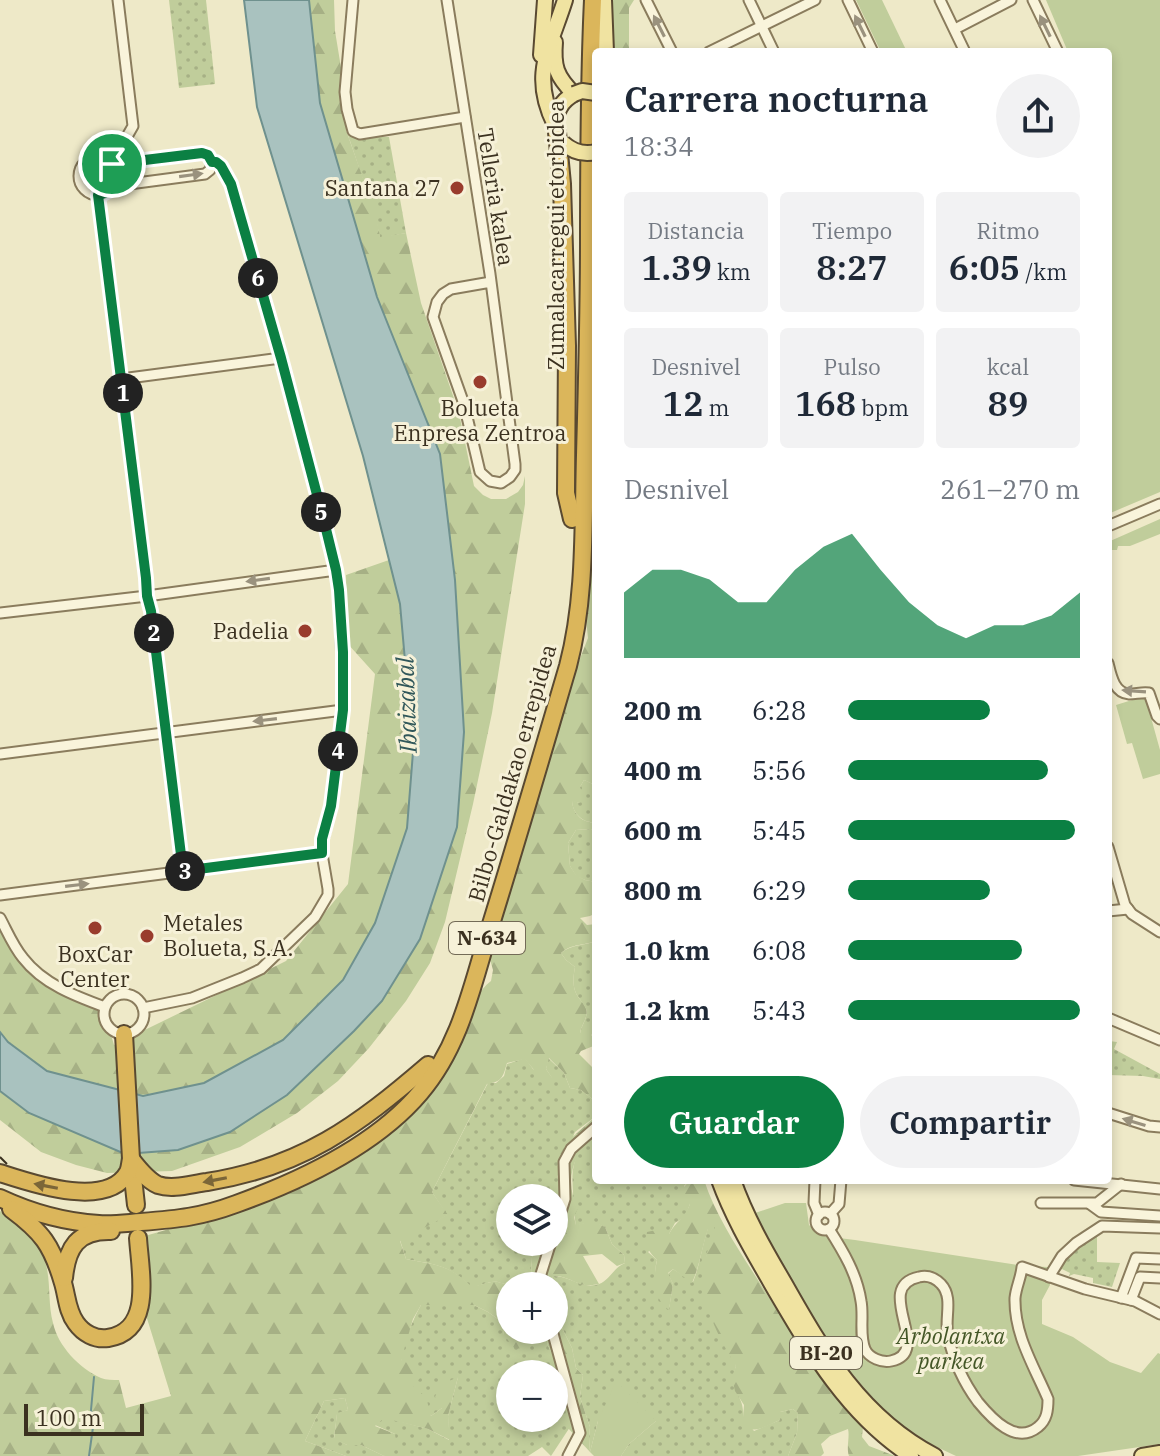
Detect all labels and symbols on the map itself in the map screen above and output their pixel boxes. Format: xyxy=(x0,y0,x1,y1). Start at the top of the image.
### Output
one-way arrow xyxy=(653,14,666,37)
one-way arrow xyxy=(853,14,867,38)
one-way arrow xyxy=(1039,15,1052,38)
street label: Zumalacarregui etorbidea xyxy=(541,100,570,370)
street label: Telleria kalea xyxy=(471,126,522,268)
pin xyxy=(78,130,146,198)
one-way arrow xyxy=(179,168,204,181)
place label: Santana 27 xyxy=(325,173,441,202)
marker: Santana 27 xyxy=(448,179,466,197)
pin: 6 xyxy=(238,258,278,298)
pin: 1 xyxy=(103,373,143,413)
marker: Bolueta Enpresa Zentroa xyxy=(471,373,489,391)
place label: Bolueta Enpresa Zentroa xyxy=(394,393,566,447)
pin: 5 xyxy=(301,492,341,532)
one-way arrow xyxy=(246,574,271,587)
pin: 2 xyxy=(134,613,174,653)
place label: Padelia xyxy=(213,616,289,645)
marker: Padelia xyxy=(296,622,314,640)
street label: Bilbo-Galdakao errepidea xyxy=(461,641,562,905)
water label: Ibaizabal xyxy=(388,655,424,755)
one-way arrow xyxy=(1121,685,1147,698)
one-way arrow xyxy=(252,714,277,727)
pin: 4 xyxy=(318,731,358,771)
pin: 3 xyxy=(165,851,205,891)
one-way arrow xyxy=(65,878,90,891)
place label: Metales Bolueta, S.A. xyxy=(163,908,293,962)
marker: BoxCar Center xyxy=(86,919,104,937)
road number: N-634 xyxy=(449,922,525,954)
marker: Metales Bolueta, S.A. xyxy=(138,927,156,945)
place label: BoxCar Center xyxy=(58,939,133,993)
one-way arrow xyxy=(1121,1115,1145,1128)
one-way arrow xyxy=(202,1174,227,1187)
one-way arrow xyxy=(33,1179,58,1191)
park label: Arbolantxa parkea xyxy=(895,1321,1005,1375)
road number: BI-20 xyxy=(790,1337,862,1369)
scale bar xyxy=(24,1400,144,1436)

